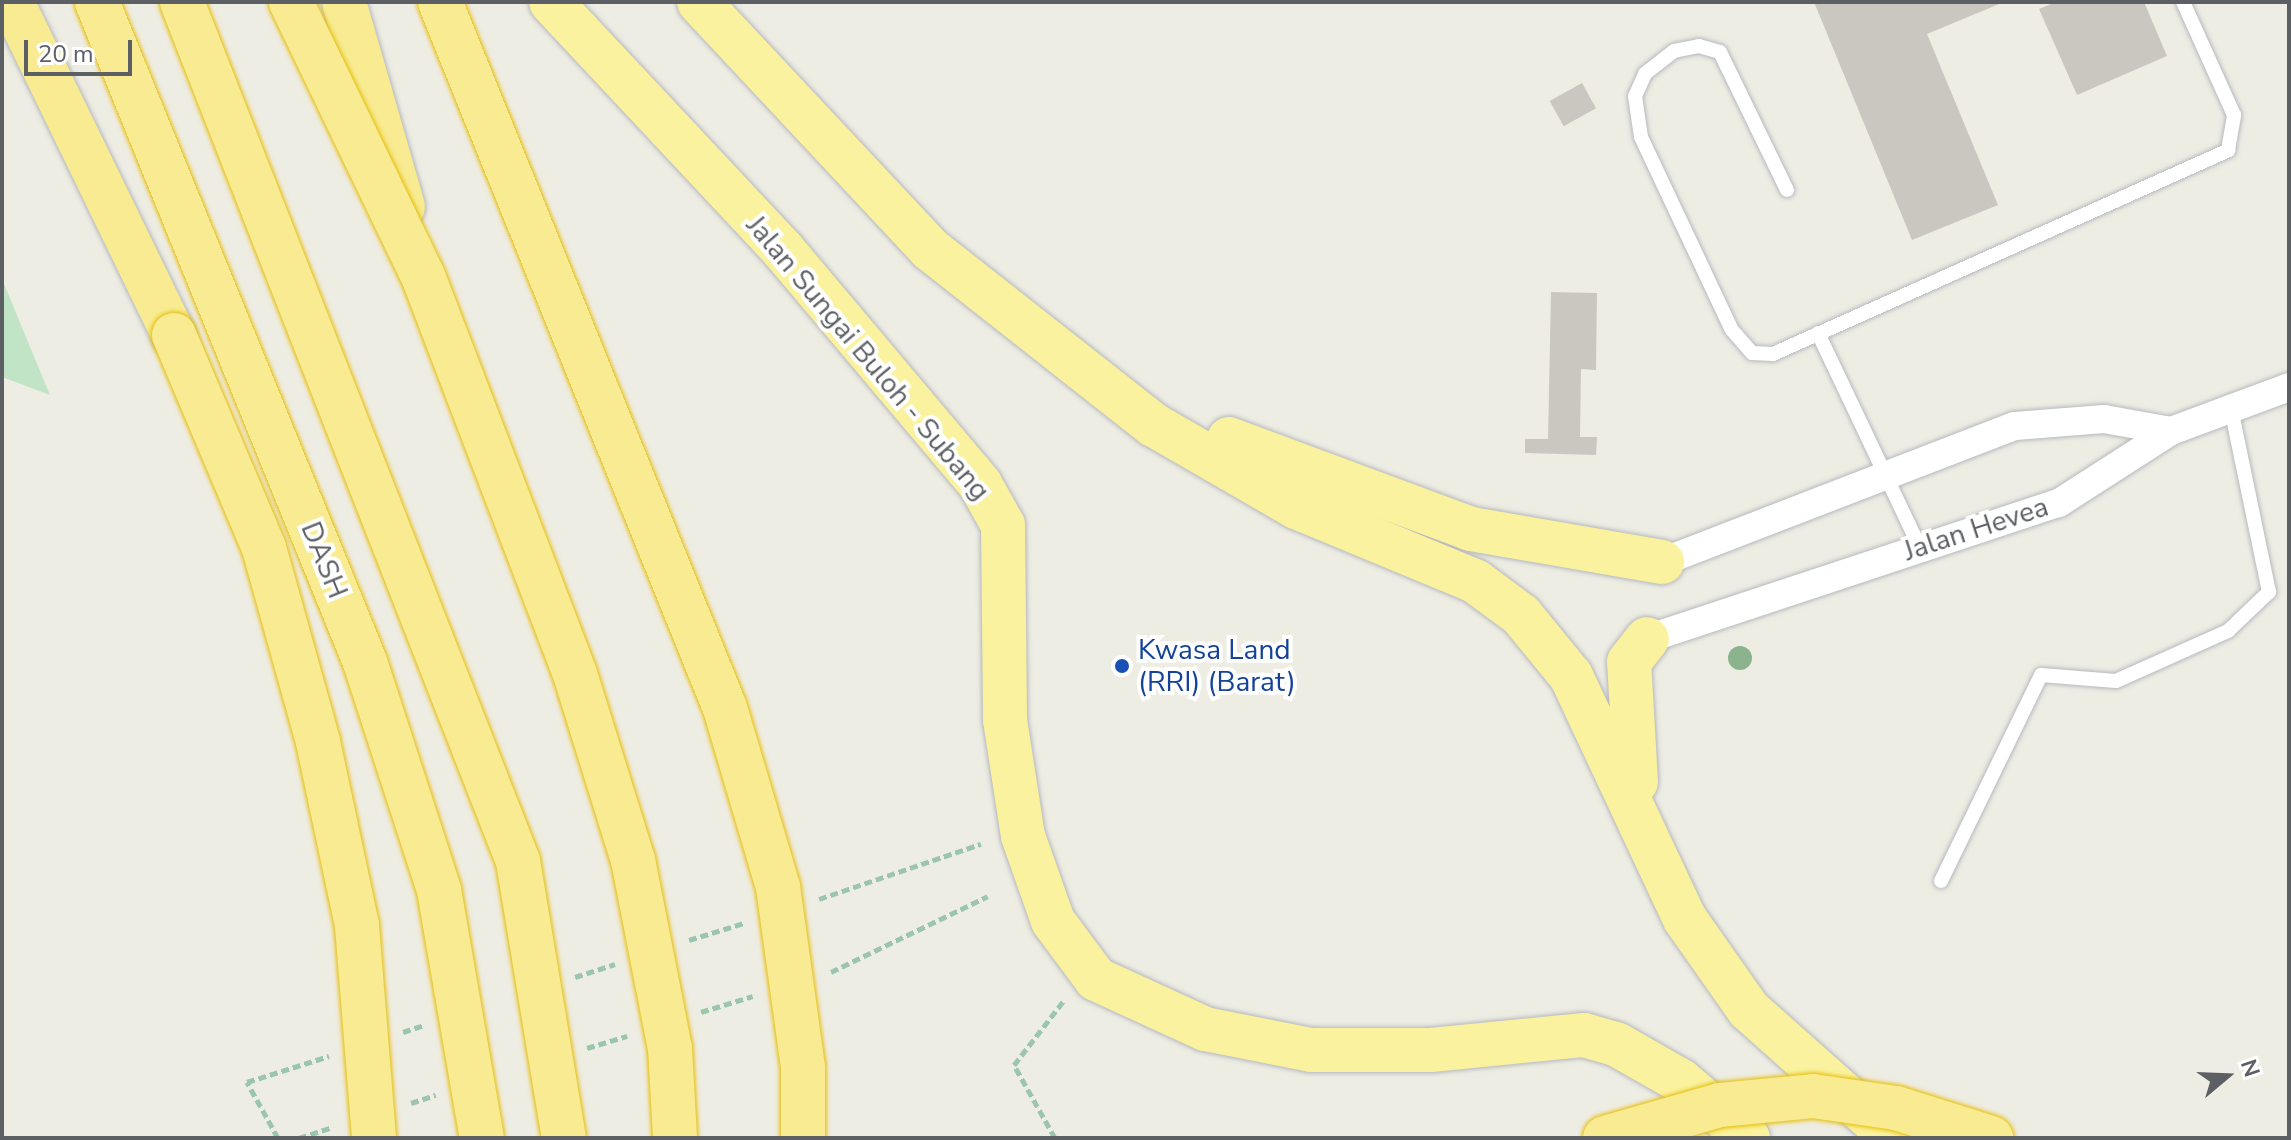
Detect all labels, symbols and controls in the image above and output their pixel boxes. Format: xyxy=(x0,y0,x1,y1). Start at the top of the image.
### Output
scale bar xyxy=(28,24,136,74)
text: 20 m xyxy=(38,38,94,70)
street label: Jalan Sungai Buloh - Subang xyxy=(739,209,997,507)
street label: Jalan Hevea xyxy=(1899,490,2053,568)
street label: DASH xyxy=(294,517,354,603)
place label: Kwasa Land (RRI) (Barat) xyxy=(1138,633,1296,699)
marker: Kwasa Land (RRI) (Barat) xyxy=(1113,657,1131,675)
north arrow xyxy=(2187,1036,2267,1116)
text: N xyxy=(2233,1056,2267,1081)

